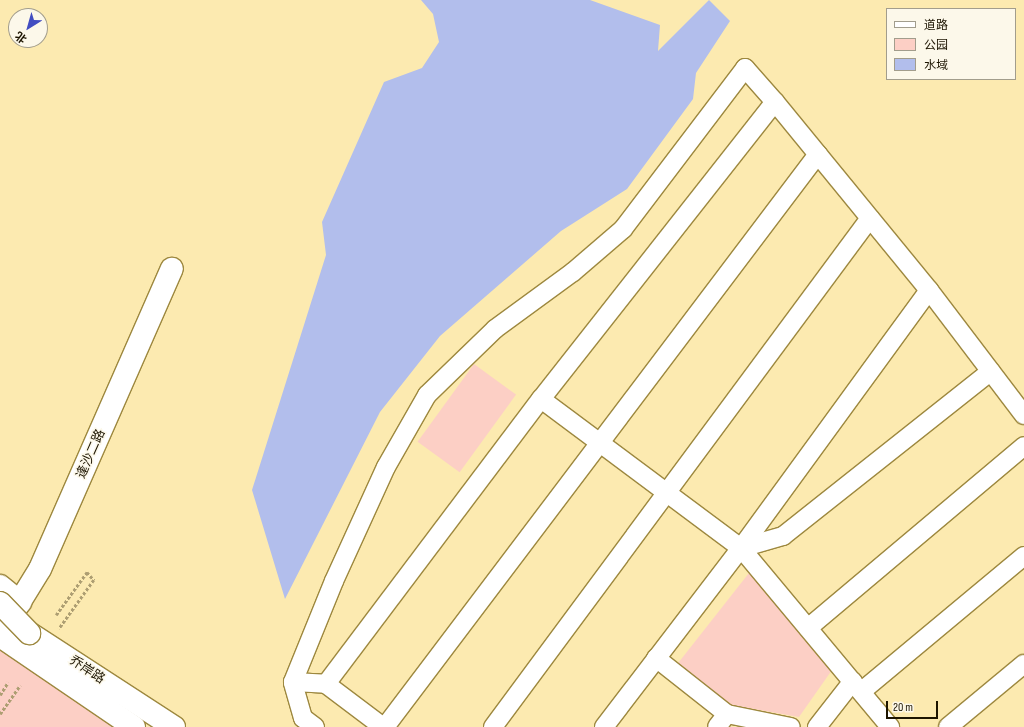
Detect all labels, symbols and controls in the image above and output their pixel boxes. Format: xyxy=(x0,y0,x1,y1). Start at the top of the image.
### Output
north arrow xyxy=(8,8,48,48)
legend xyxy=(886,8,1016,80)
text: 道路 xyxy=(924,18,948,33)
text: 北 xyxy=(13,29,29,46)
text: 公园 xyxy=(924,38,948,53)
text: 水域 xyxy=(924,58,948,73)
street label: 逢沙二路 xyxy=(73,427,109,481)
street label: 乔岸路 xyxy=(66,653,108,687)
scale bar xyxy=(888,693,940,719)
text: 20 m xyxy=(893,700,913,715)

